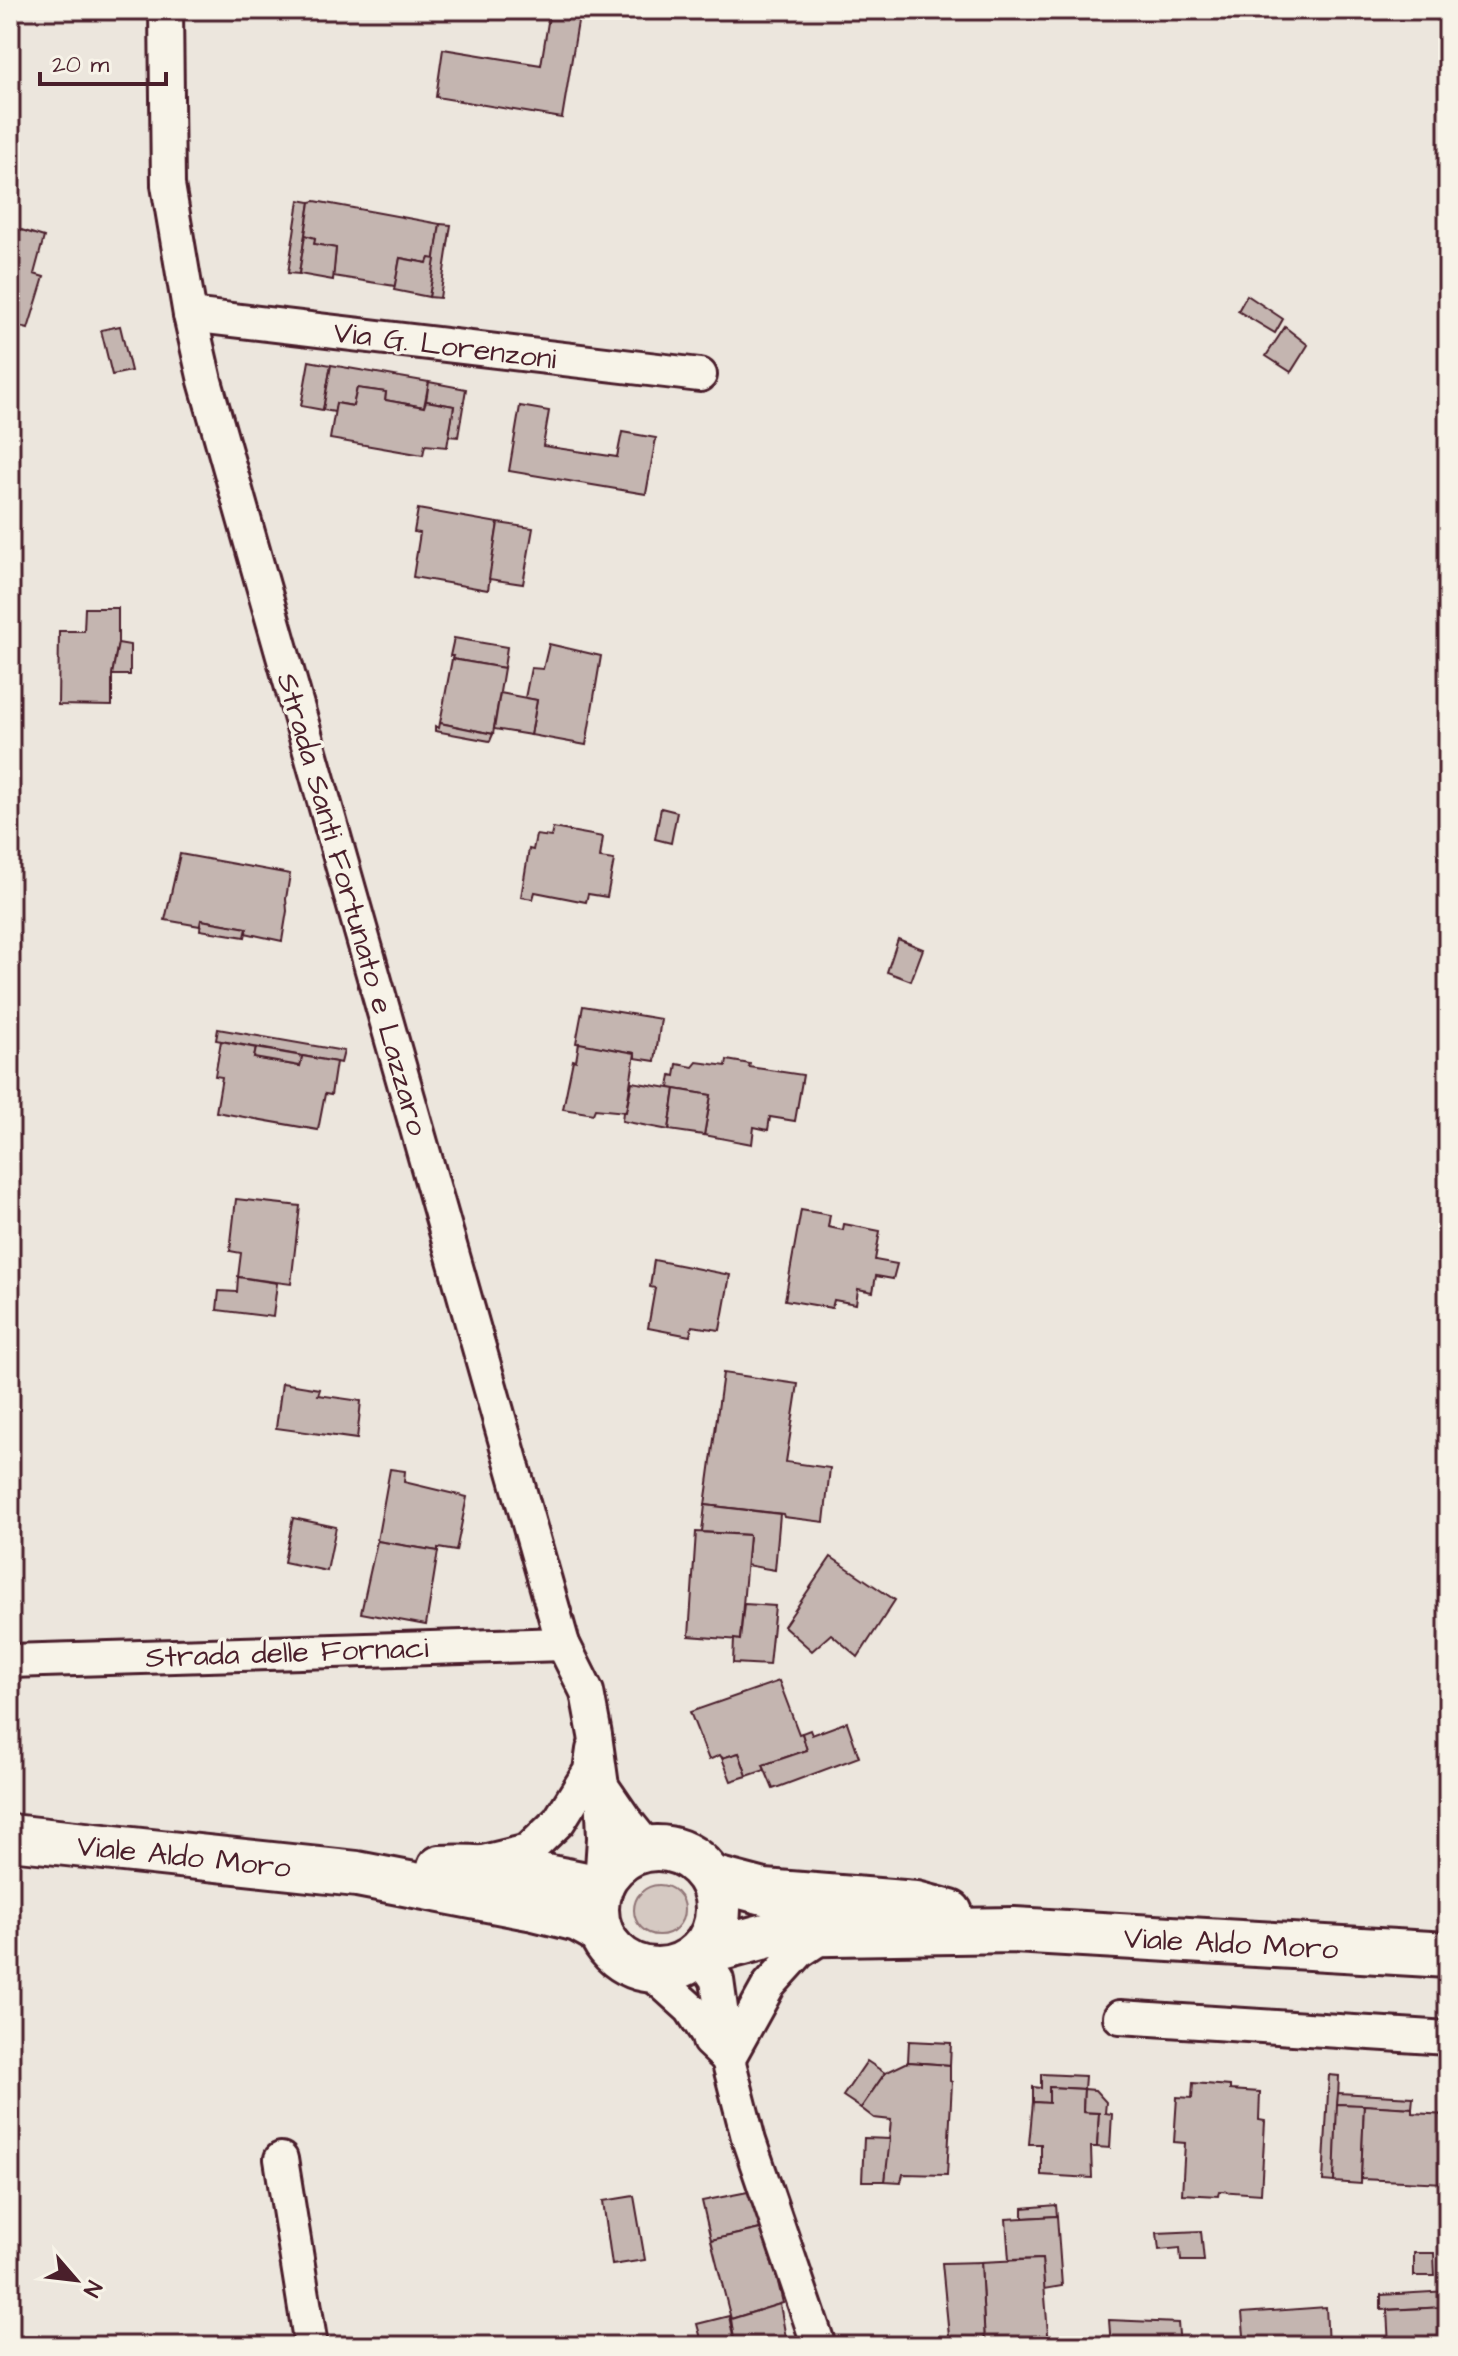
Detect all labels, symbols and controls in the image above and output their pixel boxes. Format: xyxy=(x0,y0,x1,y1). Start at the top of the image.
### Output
scale bar xyxy=(40,36,166,86)
text: 20 m xyxy=(52,48,109,82)
street label: Via G. Lorenzoni xyxy=(331,311,559,381)
street label: Strada Santi Fortunato e Lazzaro xyxy=(266,668,438,1141)
street label: Strada delle Fornaci xyxy=(145,1627,430,1679)
street label: Viale Aldo Moro xyxy=(75,1825,293,1889)
street label: Viale Aldo Moro xyxy=(1123,1917,1339,1971)
north arrow xyxy=(36,2240,116,2320)
text: N xyxy=(75,2275,109,2302)

